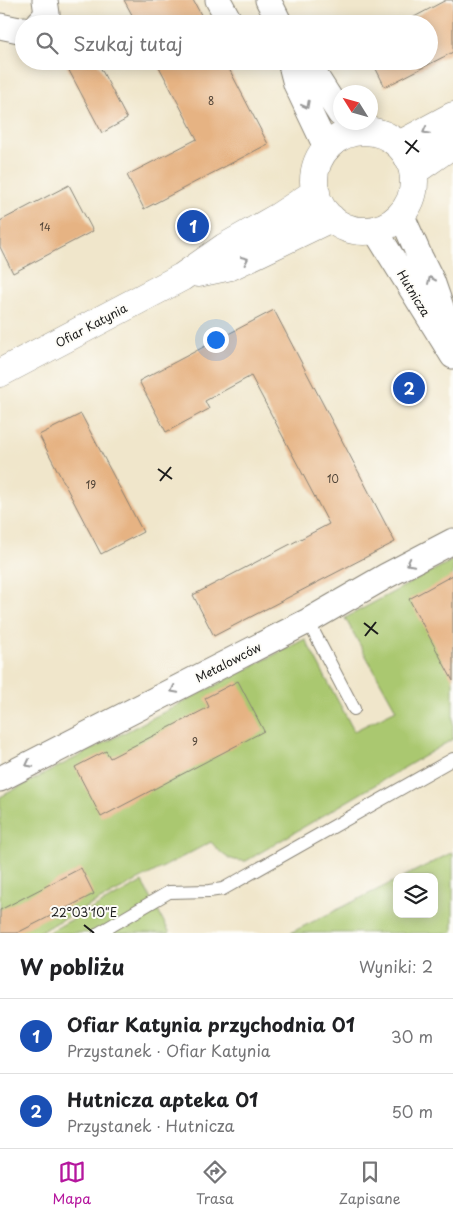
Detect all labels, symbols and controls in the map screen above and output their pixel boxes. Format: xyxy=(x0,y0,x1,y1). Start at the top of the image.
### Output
search box xyxy=(15,15,438,70)
icon: search xyxy=(33,29,61,57)
text: Szukaj tutaj xyxy=(73,29,183,57)
north arrow xyxy=(333,85,378,130)
house number: 8 xyxy=(208,93,214,108)
one-way arrow xyxy=(300,100,310,109)
one-way arrow xyxy=(422,125,431,135)
pin: 1 xyxy=(177,207,209,245)
house number: 14 xyxy=(39,219,51,234)
one-way arrow xyxy=(240,255,249,266)
street label: Hutnicza xyxy=(393,266,435,320)
one-way arrow xyxy=(427,276,438,285)
street label: Ofiar Katynia xyxy=(52,298,131,351)
your location xyxy=(203,327,229,353)
pin: 2 xyxy=(393,369,425,407)
house number: 10 xyxy=(327,471,339,486)
house number: 19 xyxy=(86,477,96,492)
one-way arrow xyxy=(406,557,415,567)
street label: Metalowców xyxy=(192,637,265,686)
one-way arrow xyxy=(170,684,179,694)
house number: 9 xyxy=(192,734,198,749)
one-way arrow xyxy=(26,758,35,768)
map controls xyxy=(393,873,438,918)
button: layers xyxy=(393,873,438,918)
text: 22°03'10"E xyxy=(51,903,117,921)
text: W pobliżu xyxy=(20,950,125,982)
text: Wyniki: 2 xyxy=(359,954,433,978)
text: Ofiar Katynia przychodnia 01 xyxy=(67,1010,355,1038)
text: 1 xyxy=(32,1024,40,1048)
text: 30 m xyxy=(391,1024,433,1048)
text: Przystanek · Ofiar Katynia xyxy=(67,1038,271,1062)
text: Hutnicza apteka 01 xyxy=(67,1085,258,1113)
text: 2 xyxy=(30,1099,42,1123)
text: 50 m xyxy=(392,1099,433,1123)
text: Przystanek · Hutnicza xyxy=(67,1113,234,1137)
tab: Mapa xyxy=(52,1158,91,1209)
tab: Trasa xyxy=(196,1158,234,1209)
tab: Zapisane xyxy=(339,1158,401,1209)

